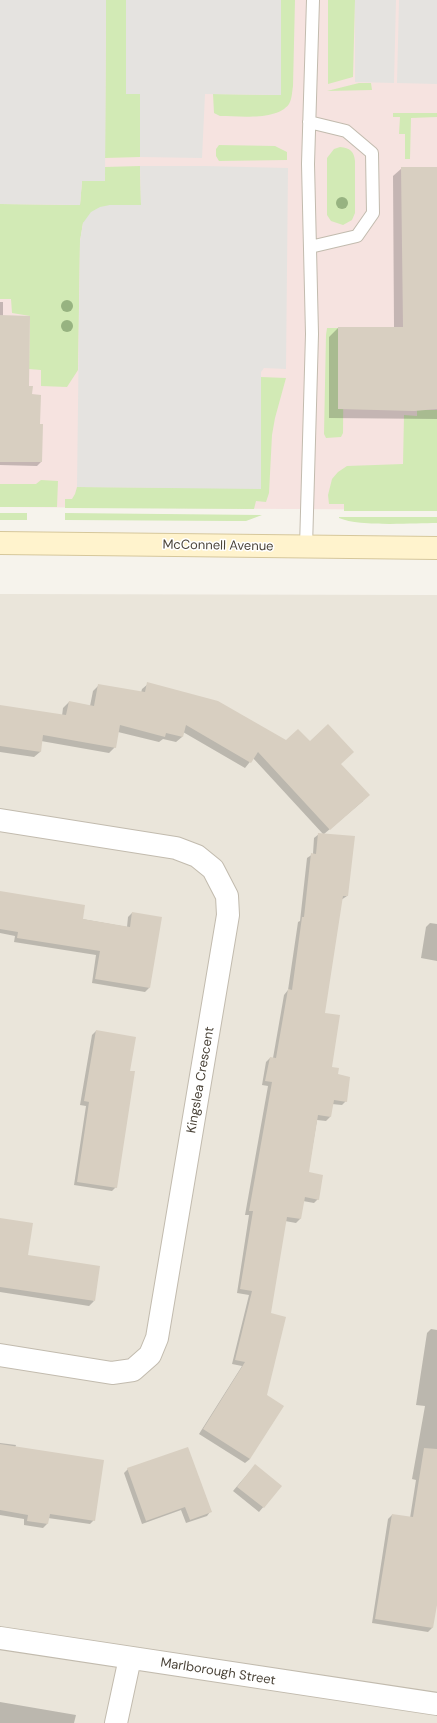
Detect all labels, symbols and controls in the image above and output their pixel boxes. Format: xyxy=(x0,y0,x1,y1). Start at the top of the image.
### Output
street label: McConnell Avenue xyxy=(162,537,274,555)
street label: Kingslea Crescent xyxy=(184,1025,218,1135)
street label: Marlborough Street xyxy=(159,1655,277,1689)

